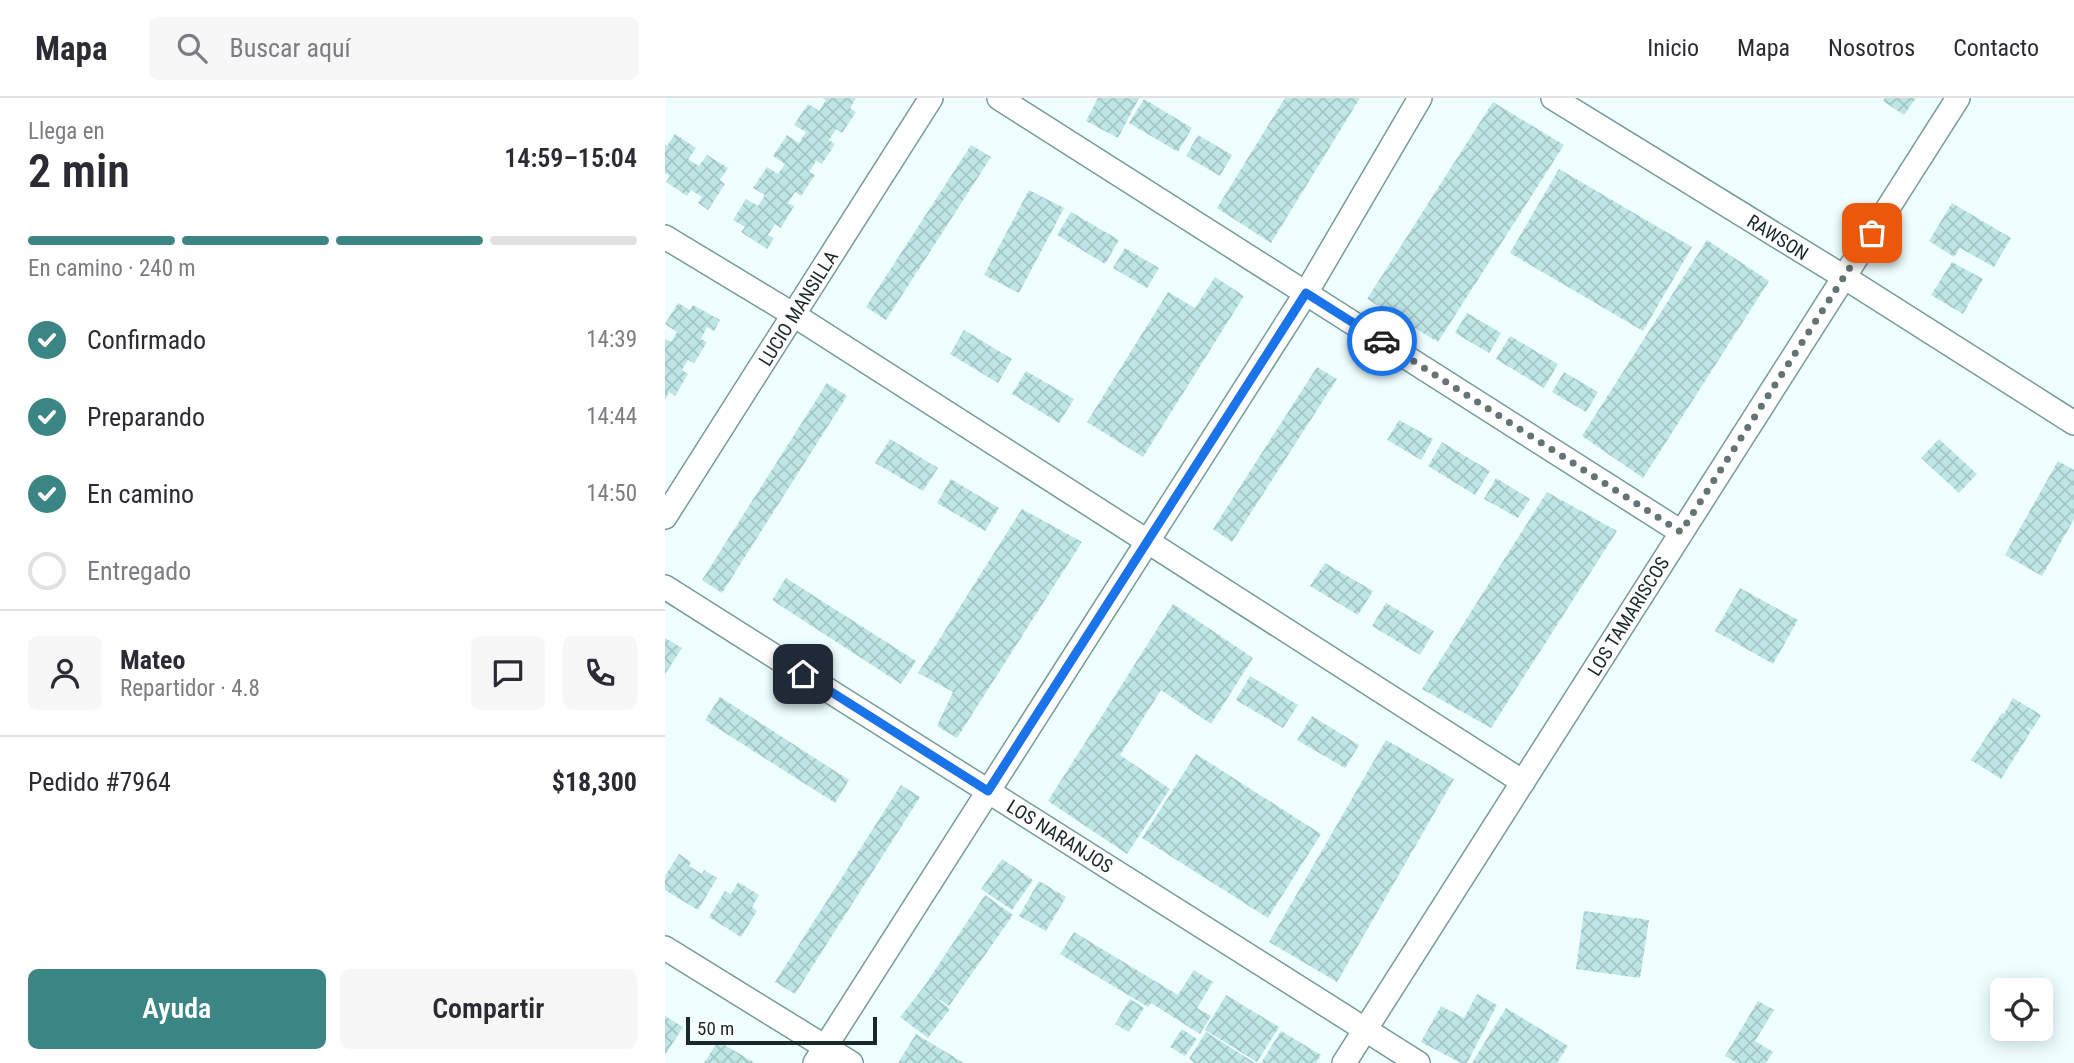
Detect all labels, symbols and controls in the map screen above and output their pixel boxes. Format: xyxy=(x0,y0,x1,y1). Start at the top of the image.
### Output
search box xyxy=(149,17,639,80)
text: Mapa xyxy=(35,29,107,68)
icon: search xyxy=(173,29,211,67)
text: Buscar aquí xyxy=(229,33,351,63)
text: Inicio xyxy=(1647,34,1699,62)
text: Mapa xyxy=(1737,34,1790,62)
text: Nosotros xyxy=(1828,34,1915,62)
text: Contacto xyxy=(1953,34,2039,62)
text: Llega en xyxy=(28,118,105,145)
text: 14:59–15:04 xyxy=(504,143,637,173)
text: 2 min xyxy=(28,144,130,198)
pin xyxy=(1842,203,1902,263)
street label: RAWSON xyxy=(1743,210,1813,265)
icon: bag xyxy=(1853,214,1891,252)
street label: LUCIO MANSILLA xyxy=(754,246,843,370)
text: En camino · 240 m xyxy=(28,255,196,282)
courier xyxy=(1347,306,1417,376)
icon: check xyxy=(28,321,66,359)
icon: car xyxy=(1363,322,1401,360)
text: Confirmado xyxy=(87,325,206,355)
text: 14:39 xyxy=(586,326,637,353)
icon: check xyxy=(28,398,66,436)
text: Preparando xyxy=(87,402,205,432)
text: 14:44 xyxy=(586,403,637,430)
icon: check xyxy=(28,475,66,513)
text: En camino xyxy=(87,479,194,509)
text: 14:50 xyxy=(586,480,637,507)
street label: LOS TAMARISCOS xyxy=(1583,552,1674,680)
text: Entregado xyxy=(87,556,191,586)
button: person xyxy=(28,636,102,710)
button: chat xyxy=(471,636,545,710)
button: phone xyxy=(563,636,637,710)
pin xyxy=(773,644,833,704)
text: Mateo xyxy=(120,645,185,675)
icon: home xyxy=(784,655,822,693)
text: Repartidor · 4.8 xyxy=(120,675,260,702)
text: Pedido #7964 xyxy=(28,767,171,797)
text: $18,300 xyxy=(552,767,637,797)
street label: LOS NARANJOS xyxy=(1003,795,1117,878)
button: Ayuda xyxy=(28,969,326,1049)
button: Compartir xyxy=(340,969,637,1049)
map controls xyxy=(1990,978,2053,1041)
button: locate xyxy=(1990,978,2053,1041)
scale bar xyxy=(686,1014,877,1046)
text: 50 m xyxy=(697,1017,734,1040)

